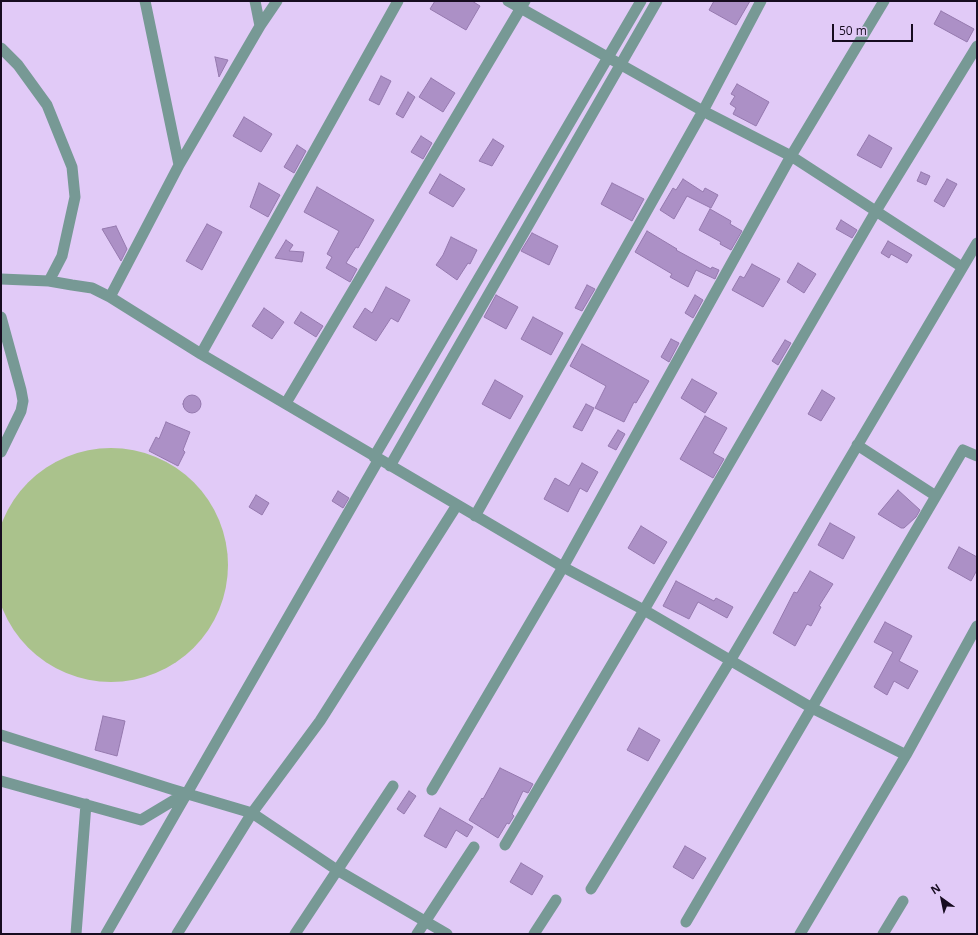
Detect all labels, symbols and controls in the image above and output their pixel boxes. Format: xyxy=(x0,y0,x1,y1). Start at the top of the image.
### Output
scale bar xyxy=(834,16,915,42)
text: 50 m xyxy=(839,22,867,39)
north arrow xyxy=(922,879,962,919)
text: N xyxy=(927,880,943,897)

